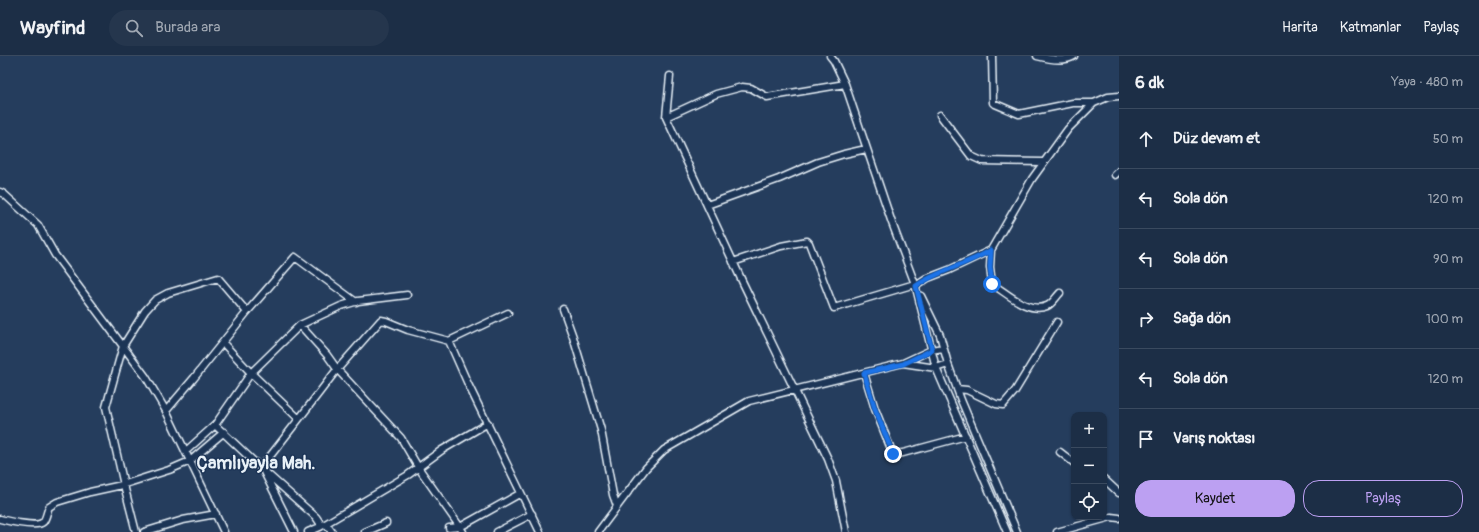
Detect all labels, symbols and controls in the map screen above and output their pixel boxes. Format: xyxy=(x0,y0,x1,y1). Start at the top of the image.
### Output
search box xyxy=(109,10,389,46)
text: Wayfind xyxy=(20,16,85,40)
icon: search xyxy=(123,17,145,39)
text: Burada ara xyxy=(155,18,221,37)
text: Harita xyxy=(1282,19,1318,36)
text: Katmanlar xyxy=(1340,19,1401,36)
text: Paylaş xyxy=(1423,19,1459,36)
text: 6 dk xyxy=(1135,72,1164,93)
text: Yaya · 480 m xyxy=(1391,74,1463,90)
icon: ahead xyxy=(1135,128,1157,150)
text: Düz devam et xyxy=(1173,129,1260,148)
text: 50 m xyxy=(1433,131,1463,147)
icon: left xyxy=(1135,188,1157,210)
text: Sola dön xyxy=(1173,189,1228,208)
text: 120 m xyxy=(1427,191,1463,207)
icon: left xyxy=(1135,248,1157,270)
text: Sola dön xyxy=(1173,249,1228,268)
text: 90 m xyxy=(1433,251,1463,267)
route start xyxy=(983,275,1001,293)
icon: right xyxy=(1135,308,1157,330)
text: Sağa dön xyxy=(1173,309,1231,328)
text: 100 m xyxy=(1426,311,1463,327)
icon: left xyxy=(1135,368,1157,390)
text: Sola dön xyxy=(1173,369,1228,388)
text: 120 m xyxy=(1427,371,1463,387)
map controls xyxy=(1071,412,1107,520)
button: + xyxy=(1071,412,1107,448)
icon: arrive xyxy=(1135,428,1157,450)
text: Varış noktası xyxy=(1173,429,1255,448)
route end xyxy=(884,445,902,463)
button: − xyxy=(1071,448,1107,484)
district label: Çamlıyayla Mah. xyxy=(197,452,315,475)
button: Kaydet xyxy=(1135,480,1295,517)
button: Paylaş xyxy=(1303,480,1463,517)
button: locate xyxy=(1071,484,1107,520)

